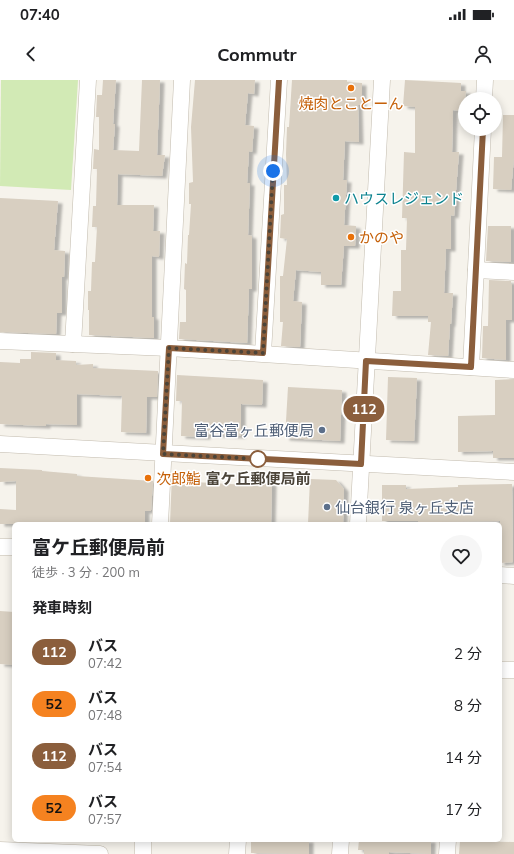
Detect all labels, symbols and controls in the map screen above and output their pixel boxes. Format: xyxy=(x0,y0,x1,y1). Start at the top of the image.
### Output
text: 07:40 xyxy=(20,5,60,24)
icon: back xyxy=(20,43,42,65)
text: Commutr xyxy=(217,43,297,66)
icon: person xyxy=(472,43,494,65)
marker: 焼肉とことーん xyxy=(346,83,356,93)
map controls xyxy=(458,92,502,136)
button: locate xyxy=(458,92,502,136)
place label: 焼肉とことーん xyxy=(298,94,404,113)
your location xyxy=(263,161,283,181)
place label: ハウスレジェンド xyxy=(344,189,464,208)
marker: ハウスレジェンド xyxy=(331,193,341,203)
place label: かのや xyxy=(359,228,404,247)
marker: かのや xyxy=(346,232,356,242)
line badge: 112 xyxy=(341,396,387,422)
text: 112 xyxy=(351,400,377,418)
place label: 富谷富ヶ丘郵便局 xyxy=(194,421,314,440)
marker: 富谷富ヶ丘郵便局 xyxy=(317,425,327,435)
marker: 富ケ丘郵便局前 xyxy=(249,450,267,468)
place label: 次郎鮨 xyxy=(156,469,201,488)
place label: 富ケ丘郵便局前 xyxy=(205,469,311,488)
marker: 次郎鮨 xyxy=(143,473,153,483)
place label: 仙台銀行 泉ヶ丘支店 xyxy=(335,498,474,517)
marker: 仙台銀行 泉ヶ丘支店 xyxy=(322,502,332,512)
text: 富ケ丘郵便局前 xyxy=(32,535,165,559)
button: heart xyxy=(440,535,482,577)
text: 徒歩 · 3 分 · 200 m xyxy=(32,564,140,580)
text: 発車時刻 xyxy=(32,598,92,617)
text: バス xyxy=(88,636,118,655)
text: 112 xyxy=(41,643,67,661)
text: 2 分 xyxy=(454,644,482,663)
text: 07:42 xyxy=(88,655,122,671)
text: バス xyxy=(88,688,118,707)
text: 52 xyxy=(46,695,62,713)
text: 8 分 xyxy=(454,696,482,715)
text: 07:48 xyxy=(88,707,122,723)
text: バス xyxy=(88,740,118,759)
text: 112 xyxy=(41,747,67,765)
text: 14 分 xyxy=(445,748,482,767)
text: 07:54 xyxy=(88,759,122,775)
text: バス xyxy=(88,792,118,811)
text: 52 xyxy=(46,799,62,817)
text: 17 分 xyxy=(445,800,482,819)
text: 07:57 xyxy=(88,811,122,827)

